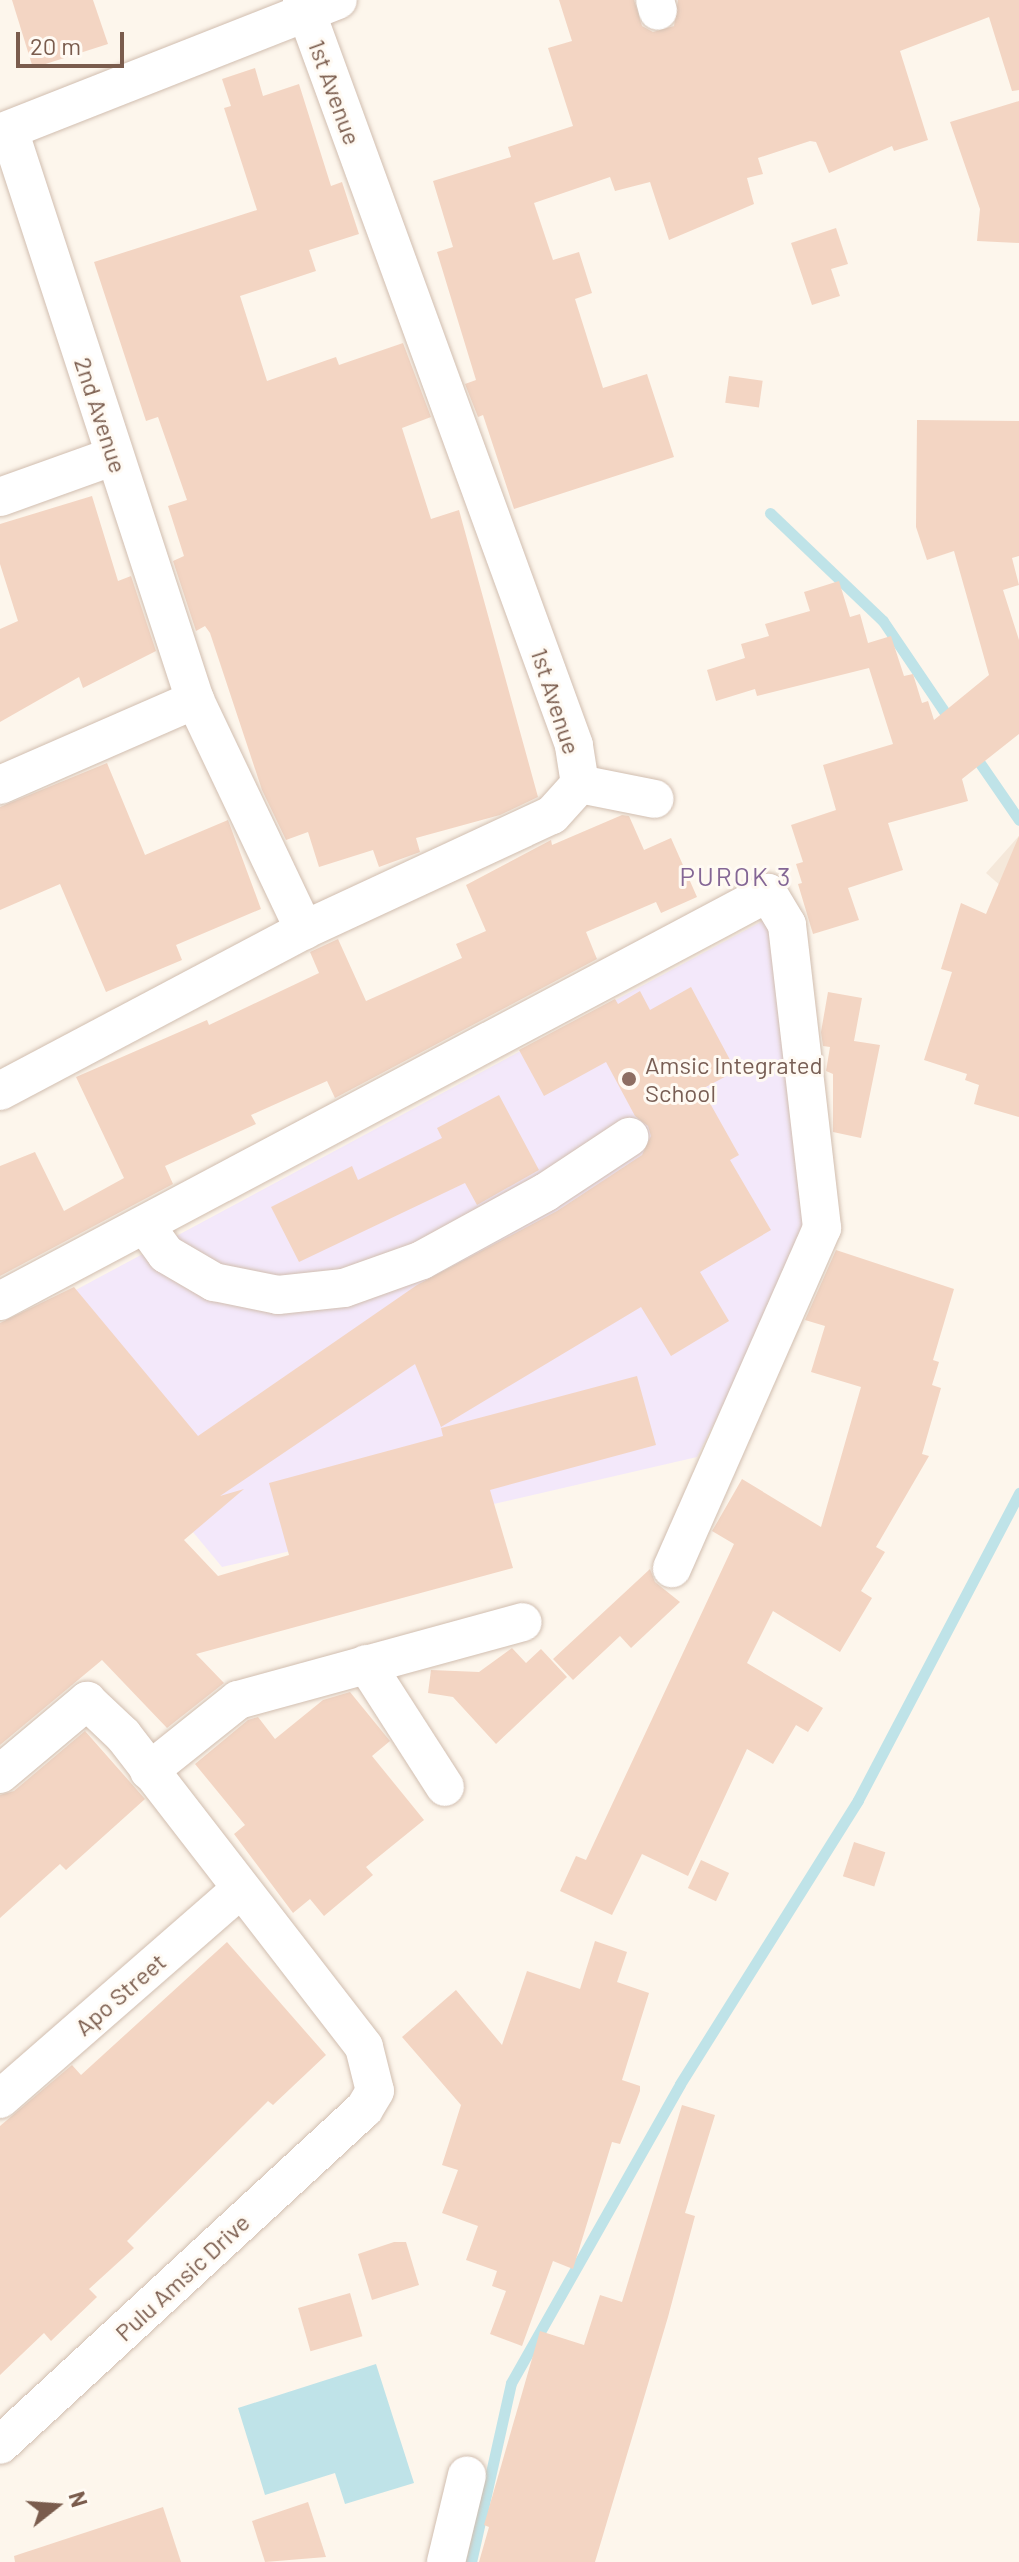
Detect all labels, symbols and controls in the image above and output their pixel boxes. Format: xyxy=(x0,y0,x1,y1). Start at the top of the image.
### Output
scale bar xyxy=(20,16,128,66)
text: 20 m xyxy=(30,31,81,60)
street label: 1st Avenue xyxy=(303,36,367,148)
street label: 2nd Avenue xyxy=(69,354,133,476)
street label: 1st Avenue xyxy=(525,644,587,758)
district label: PUROK 3 xyxy=(680,860,792,892)
place label: Amsic Integrated School xyxy=(645,1051,823,1107)
marker: Amsic Integrated School xyxy=(620,1070,638,1088)
street label: Apo Street xyxy=(69,1947,171,2041)
street label: Pulu Amsic Drive xyxy=(109,2207,255,2347)
north arrow xyxy=(16,2466,96,2546)
text: N xyxy=(64,2488,94,2510)

